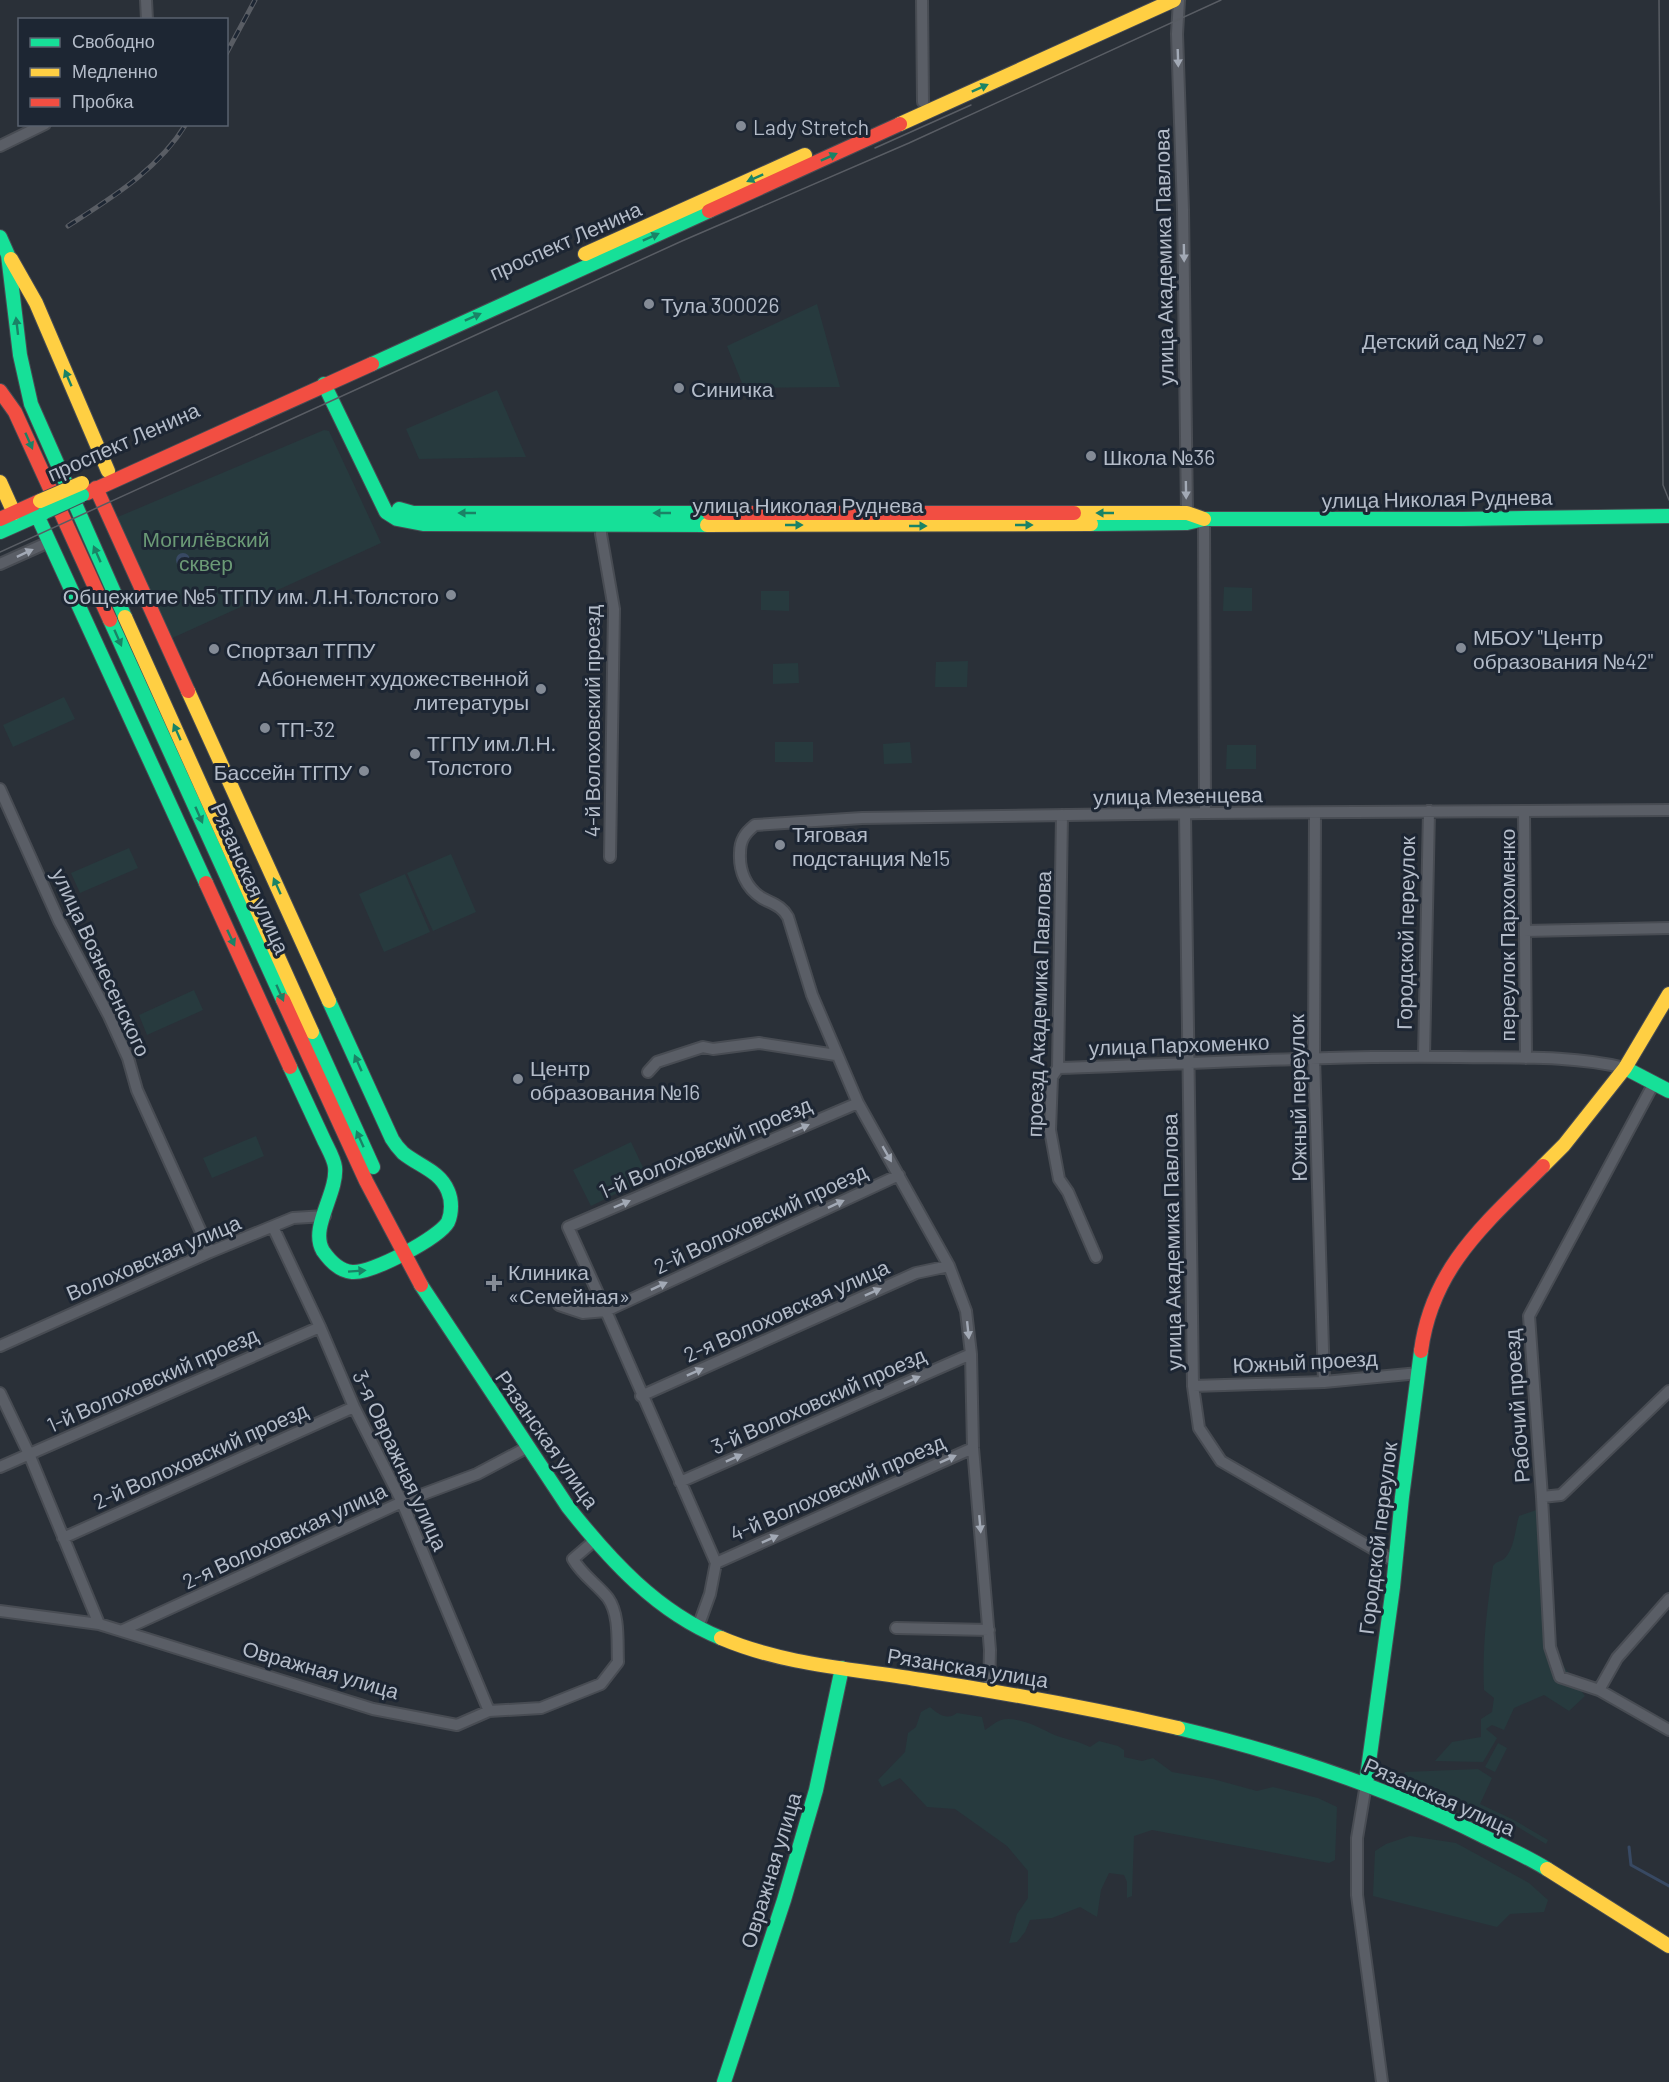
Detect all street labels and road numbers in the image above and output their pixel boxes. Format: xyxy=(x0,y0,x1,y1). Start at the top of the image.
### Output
street label: улица Академика Павлова xyxy=(1148,128,1178,386)
street label: проспект Ленина xyxy=(485,195,645,285)
street label: проспект Ленина xyxy=(43,396,203,486)
street label: улица Николая Руднева xyxy=(1321,483,1553,513)
street label: улица Николая Руднева xyxy=(693,492,924,517)
street label: 4-й Волоховский проезд xyxy=(579,605,604,837)
street label: улица Мезенцева xyxy=(1093,781,1263,809)
street label: Рязанская улица xyxy=(206,799,296,958)
street label: переулок Пархоменко xyxy=(1494,829,1519,1041)
street label: Городской переулок xyxy=(1391,835,1419,1030)
street label: улица Вознесенского xyxy=(47,864,157,1060)
street label: проезд Академика Павлова xyxy=(1021,870,1055,1138)
street label: Южный переулок xyxy=(1283,1013,1311,1182)
street label: улица Пархоменко xyxy=(1088,1028,1270,1060)
street label: 1-й Волоховский проезд xyxy=(595,1091,815,1203)
street label: улица Академика Павлова xyxy=(1156,1113,1186,1371)
street label: 2-й Волоховский проезд xyxy=(649,1158,871,1278)
street label: Волоховская улица xyxy=(62,1209,244,1305)
street label: 2-я Волоховская улица xyxy=(679,1253,893,1367)
street label: 1-й Волоховский проезд xyxy=(43,1321,261,1437)
street label: Рабочий проезд xyxy=(1498,1328,1534,1484)
street label: 3-й Волоховский проезд xyxy=(707,1341,929,1459)
street label: Южный проезд xyxy=(1232,1345,1378,1377)
street label: Рязанская улица xyxy=(491,1365,605,1513)
street label: 3-я Овражная улица xyxy=(348,1366,454,1554)
street label: 2-й Волоховский проезд xyxy=(89,1396,311,1514)
street label: 4-й Волоховский проезд xyxy=(726,1428,948,1546)
street label: Городской переулок xyxy=(1353,1439,1401,1636)
street label: 2-я Волоховская улица xyxy=(178,1477,390,1593)
street label: Овражная улица xyxy=(240,1635,402,1703)
street label: Рязанская улица xyxy=(886,1642,1051,1692)
street label: Рязанская улица xyxy=(1361,1751,1520,1841)
street label: Овражная улица xyxy=(734,1789,806,1951)

